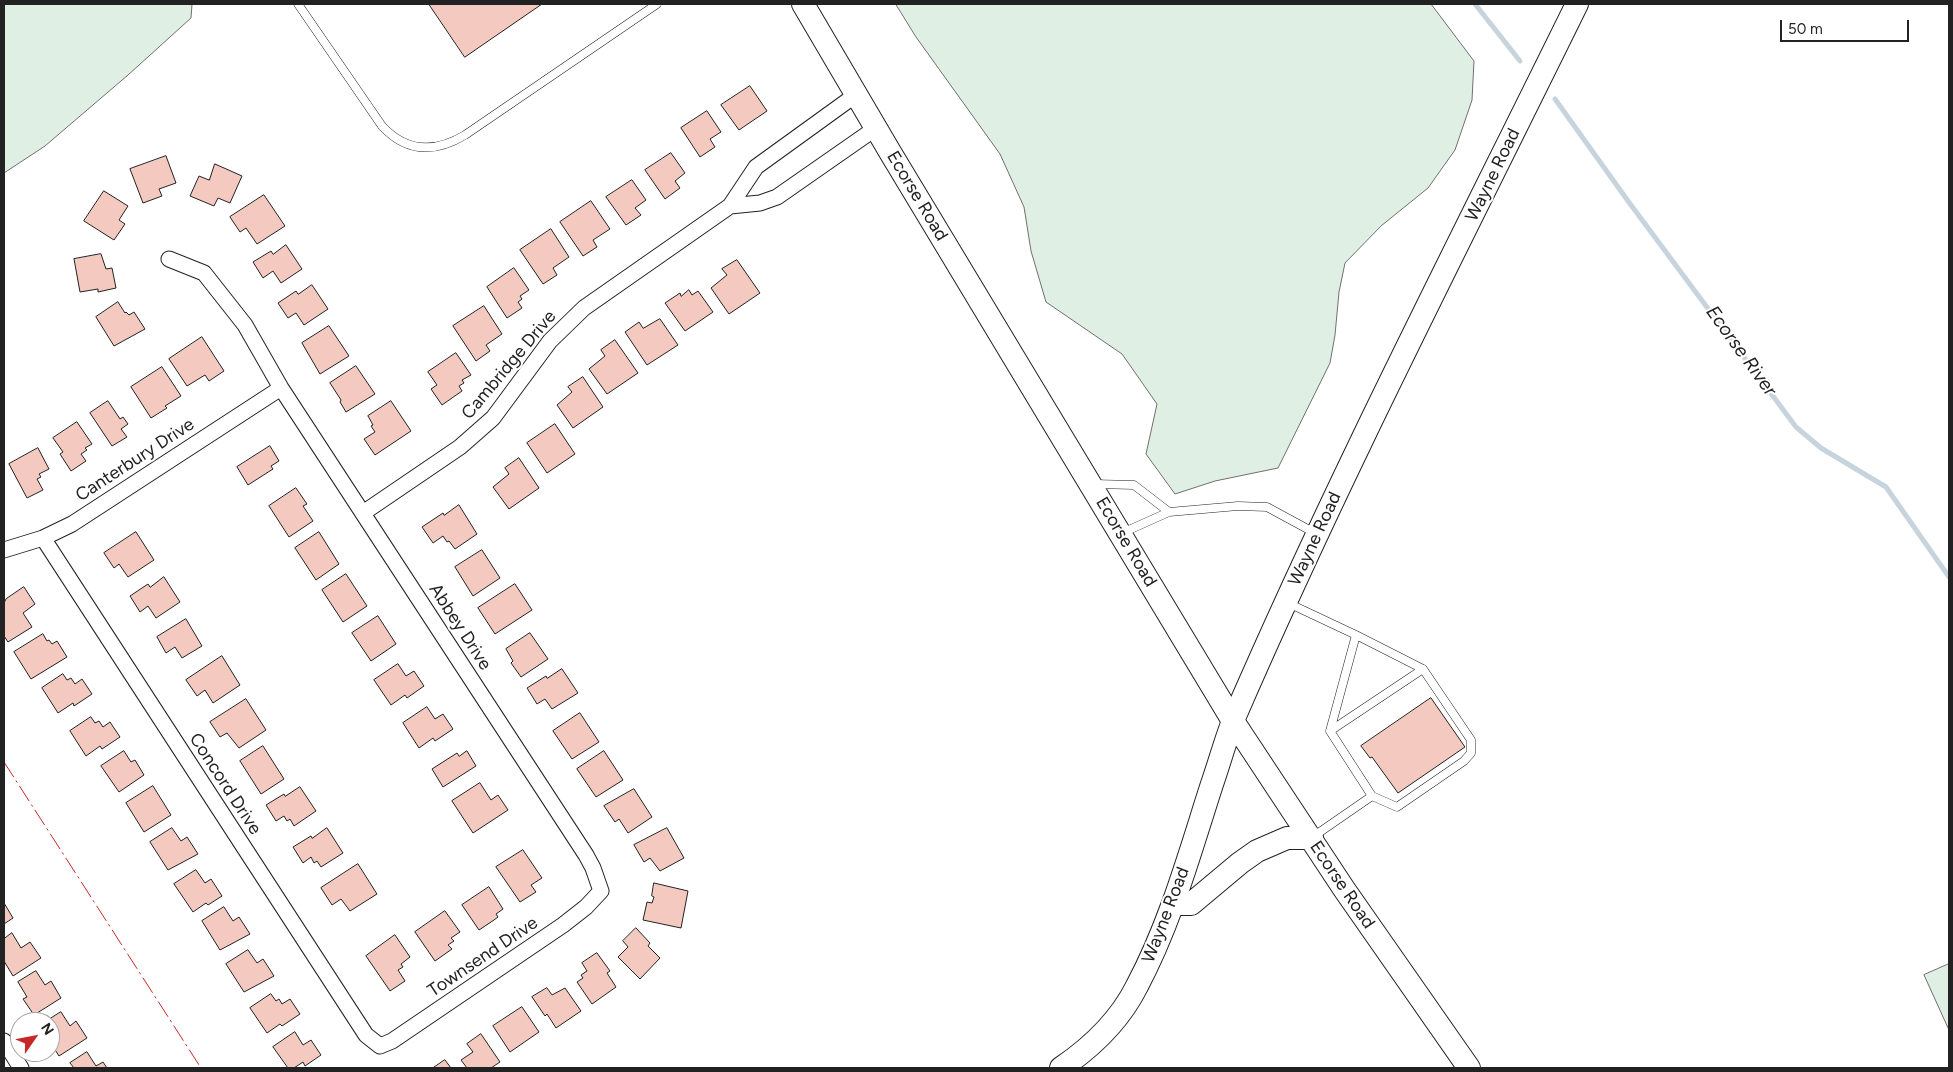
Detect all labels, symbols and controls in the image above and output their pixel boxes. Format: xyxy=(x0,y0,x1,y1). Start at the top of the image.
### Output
scale bar xyxy=(1783,10,1912,42)
text: 50 m xyxy=(1788,20,1823,38)
street label: Wayne Road xyxy=(1461,125,1525,225)
street label: Ecorse Road xyxy=(882,147,952,245)
water label: Ecorse River xyxy=(1701,301,1781,401)
street label: Cambridge Drive xyxy=(457,306,561,424)
street label: Canterbury Drive xyxy=(72,414,198,506)
street label: Wayne Road xyxy=(1284,489,1346,589)
street label: Ecorse Road xyxy=(1091,493,1161,591)
street label: Abbey Drive xyxy=(424,580,496,674)
street label: Concord Drive xyxy=(184,729,266,839)
street label: Ecorse Road xyxy=(1305,837,1379,933)
street label: Wayne Road xyxy=(1138,864,1194,966)
street label: Townsend Drive xyxy=(424,912,542,1002)
north arrow xyxy=(10,1012,60,1062)
text: N xyxy=(37,1020,57,1038)

